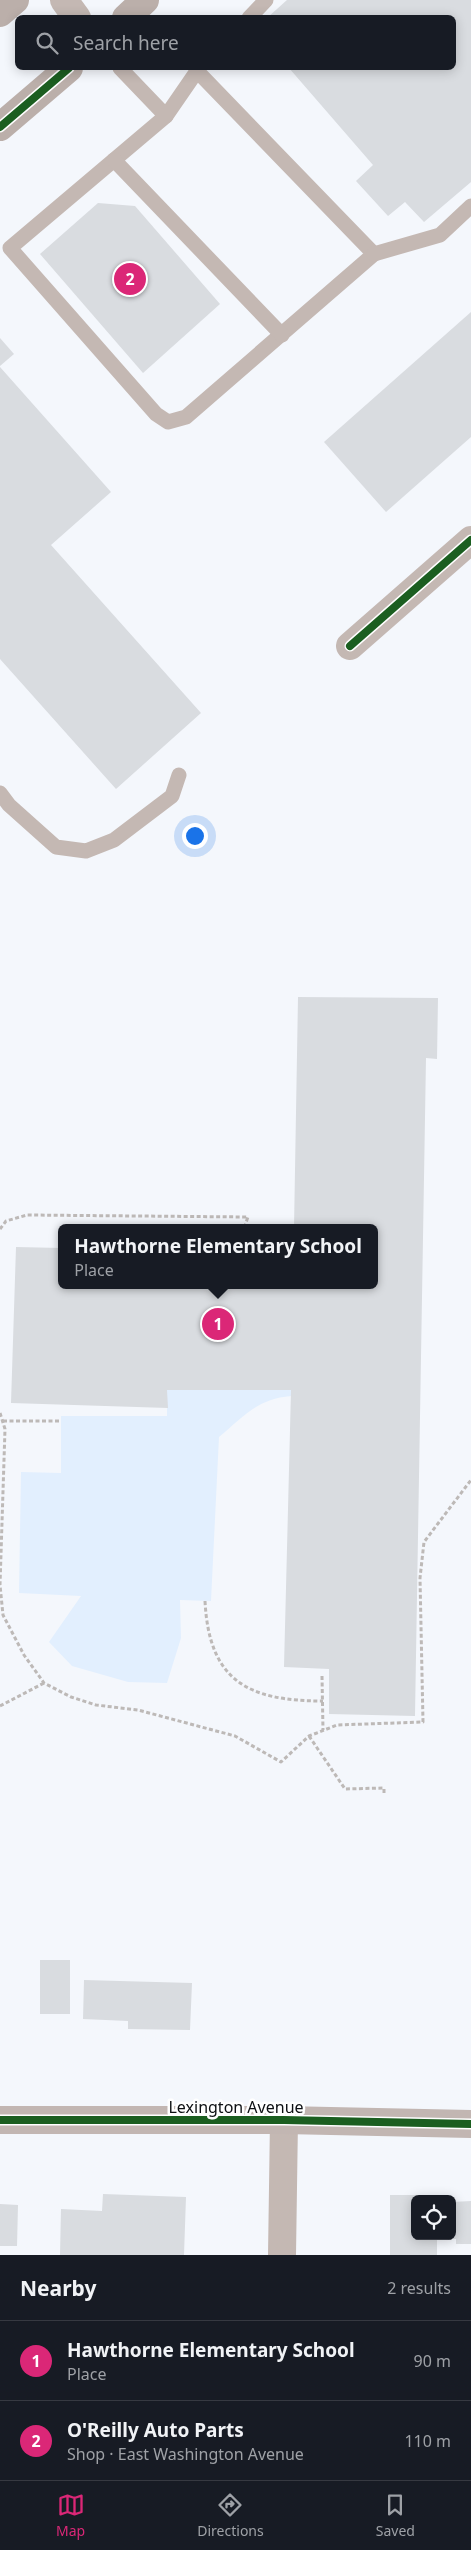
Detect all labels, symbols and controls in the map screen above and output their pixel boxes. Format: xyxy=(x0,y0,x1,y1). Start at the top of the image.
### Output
search box xyxy=(15,15,456,70)
icon: search xyxy=(33,29,61,57)
text: Search here xyxy=(73,30,179,56)
pin: 2 xyxy=(114,260,146,298)
your location xyxy=(182,823,208,849)
popup xyxy=(58,1224,378,1289)
text: Hawthorne Elementary School xyxy=(74,1233,362,1259)
text: Place xyxy=(74,1259,114,1281)
pin: 1 xyxy=(202,1305,234,1343)
street label: Lexington Avenue xyxy=(168,2096,304,2118)
map controls xyxy=(411,2195,456,2240)
button: locate xyxy=(411,2195,456,2240)
text: Nearby xyxy=(20,2274,96,2302)
text: 2 results xyxy=(387,2277,451,2299)
text: Hawthorne Elementary School xyxy=(67,2337,355,2363)
text: 1 xyxy=(31,2350,41,2372)
text: 90 m xyxy=(414,2350,451,2372)
text: Place xyxy=(67,2363,107,2385)
text: O'Reilly Auto Parts xyxy=(67,2417,244,2443)
text: 2 xyxy=(31,2430,41,2452)
text: 110 m xyxy=(404,2430,451,2452)
text: Shop · East Washington Avenue xyxy=(67,2443,304,2465)
tab: Map xyxy=(56,2491,85,2540)
tab: Directions xyxy=(197,2491,264,2540)
tab: Saved xyxy=(376,2491,415,2540)

